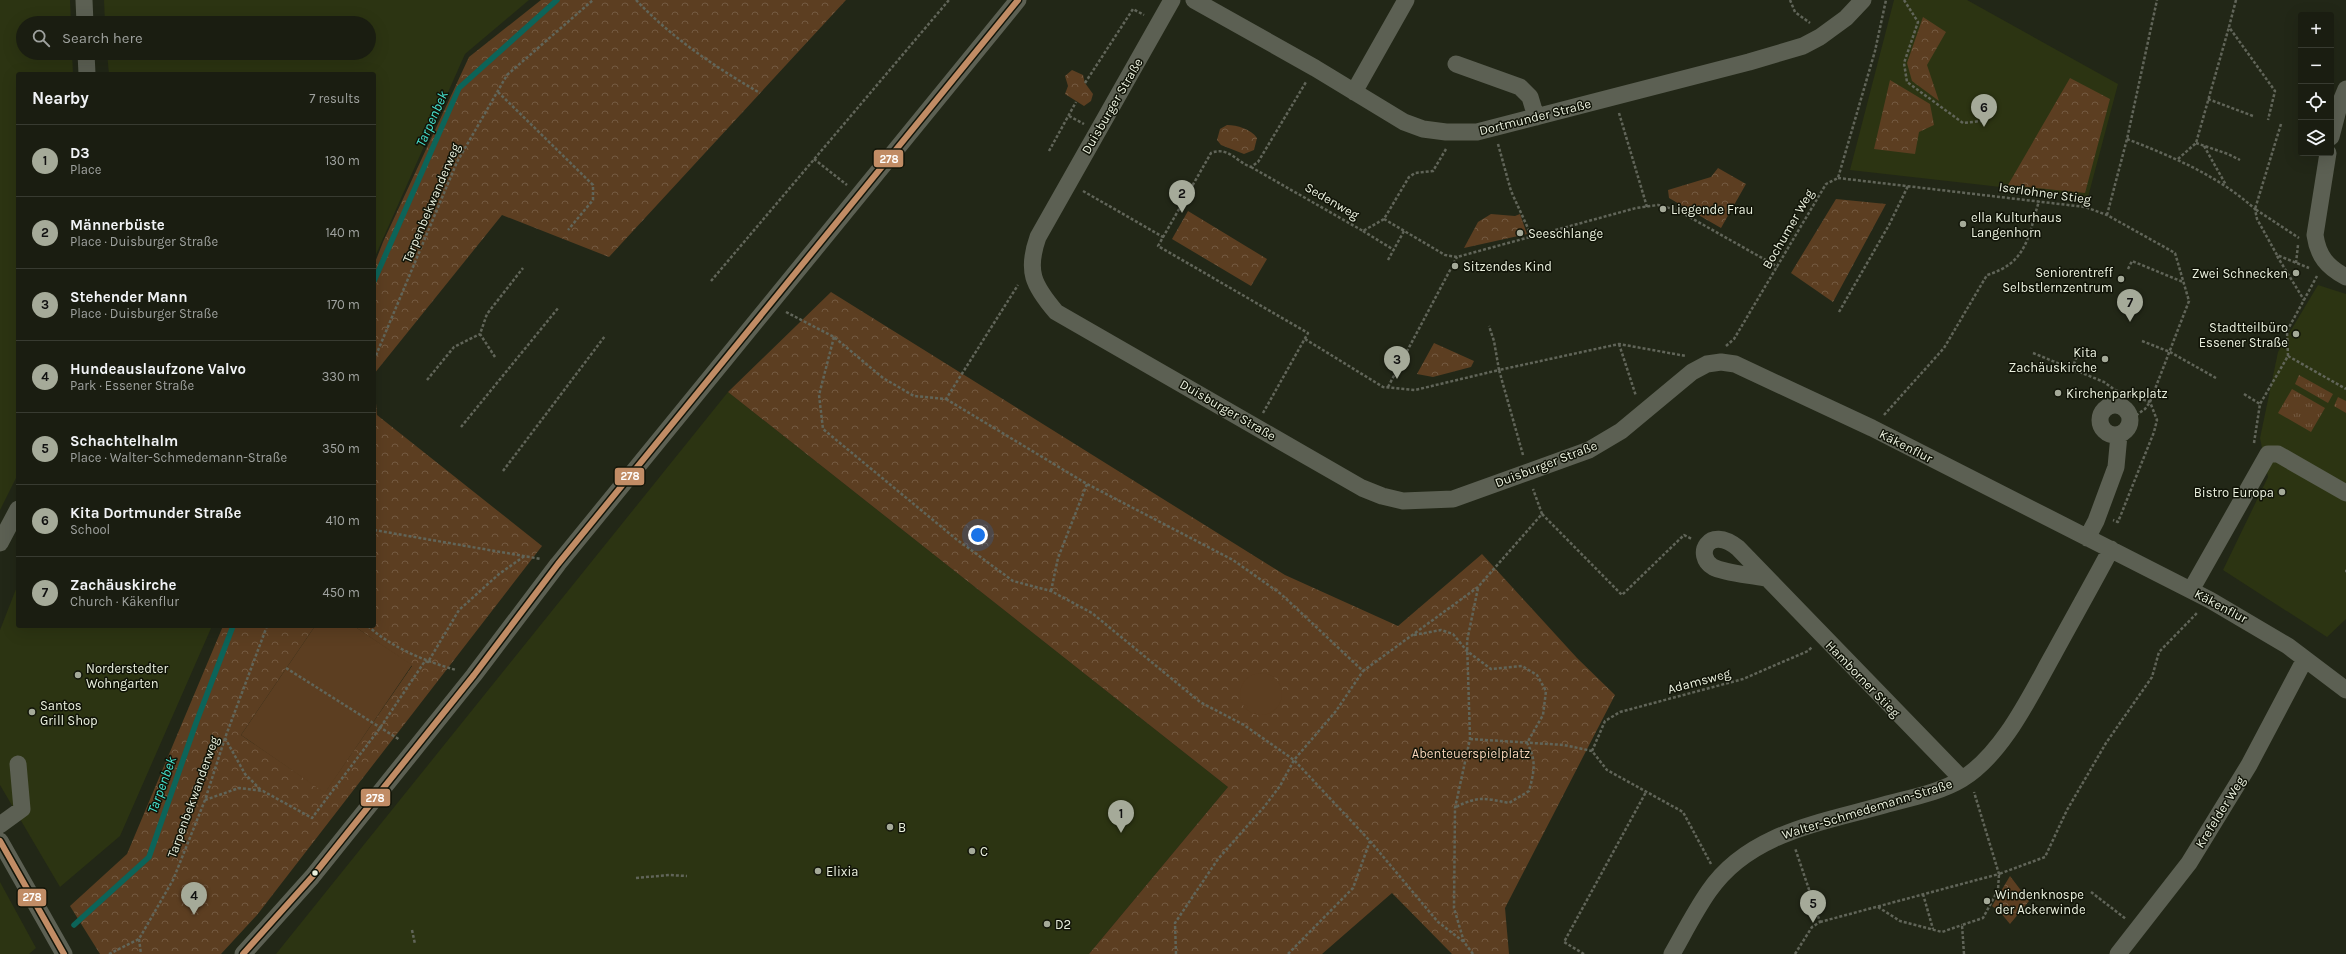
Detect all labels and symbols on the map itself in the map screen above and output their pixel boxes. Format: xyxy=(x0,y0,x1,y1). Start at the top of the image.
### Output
street label: Duisburger Straße xyxy=(1078,55,1146,157)
water label: Tarpenbek xyxy=(412,88,452,150)
pin: 6 xyxy=(1971,94,1997,127)
street label: Dortmunder Straße xyxy=(1478,96,1593,138)
street label: Tarpenbekwanderweg xyxy=(399,141,463,265)
line badge: 278 xyxy=(873,149,904,168)
text: 278 xyxy=(879,153,899,166)
street label: Sedenweg xyxy=(1302,179,1362,223)
street label: Iserlohner Stieg xyxy=(1998,179,2093,207)
pin: 2 xyxy=(1169,180,1195,213)
street label: Bochumer Weg xyxy=(1759,186,1817,271)
place label: Liegende Frau xyxy=(1671,202,1754,217)
marker: Liegende Frau xyxy=(1658,204,1668,214)
place label: ella Kulturhaus Langenhorn xyxy=(1971,210,2062,240)
marker: ella Kulturhaus Langenhorn xyxy=(1958,219,1968,229)
place label: Seeschlange xyxy=(1528,226,1604,241)
marker: Seeschlange xyxy=(1515,228,1525,238)
place label: Sitzendes Kind xyxy=(1463,259,1552,274)
marker: Sitzendes Kind xyxy=(1450,261,1460,271)
place label: Seniorentreff Selbstlernzentrum xyxy=(2002,265,2114,295)
place label: Zwei Schnecken xyxy=(2192,266,2288,281)
marker: Zwei Schnecken xyxy=(2291,268,2301,278)
marker: Seniorentreff Selbstlernzentrum xyxy=(2116,274,2126,284)
pin: 7 xyxy=(2117,289,2143,322)
place label: Stadtteilbüro Essener Straße xyxy=(2199,320,2288,350)
marker: Stadtteilbüro Essener Straße xyxy=(2291,329,2301,339)
place label: Kita Zachäuskirche xyxy=(2009,345,2097,375)
pin: 3 xyxy=(1384,346,1410,379)
marker: Kita Zachäuskirche xyxy=(2100,354,2110,364)
street label: Duisburger Straße xyxy=(1177,376,1279,444)
place label: Kirchenparkplatz xyxy=(2066,386,2168,401)
marker: Kirchenparkplatz xyxy=(2053,388,2063,398)
street label: Käkenflur xyxy=(1877,426,1935,466)
street label: Duisburger Straße xyxy=(1493,437,1600,490)
line badge: 278 xyxy=(614,467,645,486)
text: 278 xyxy=(620,470,640,483)
place label: Bistro Europa xyxy=(2194,485,2274,500)
marker: Bistro Europa xyxy=(2277,487,2287,497)
your location xyxy=(968,525,988,545)
street label: Käkenflur xyxy=(2192,586,2250,626)
street label: Hamborner Stieg xyxy=(1823,638,1904,721)
place label: Norderstedter Wohngarten xyxy=(86,661,168,691)
street label: Adamsweg xyxy=(1666,665,1733,697)
marker: Norderstedter Wohngarten xyxy=(73,670,83,680)
place label: Santos Grill Shop xyxy=(40,698,98,728)
marker: Santos Grill Shop xyxy=(27,707,37,717)
street label: Tarpenbekwanderweg xyxy=(164,734,222,860)
park label: Abenteuerspielplatz xyxy=(1412,746,1530,761)
water label: Tarpenbek xyxy=(144,753,180,816)
street label: Krefelder Weg xyxy=(2192,773,2248,851)
street label: Walter-Schmedemann-Straße xyxy=(1780,776,1954,842)
line badge: 278 xyxy=(360,788,391,807)
text: 278 xyxy=(365,792,385,805)
pin: 1 xyxy=(1108,800,1134,833)
place label: B xyxy=(898,820,906,835)
marker: B xyxy=(885,822,895,832)
place label: C xyxy=(980,844,988,859)
marker: C xyxy=(967,846,977,856)
place label: Elixia xyxy=(826,864,859,879)
marker: Elixia xyxy=(813,866,823,876)
unlabelled marker xyxy=(310,868,320,878)
pin: 4 xyxy=(181,882,207,915)
place label: Windenknospe der Ackerwinde xyxy=(1995,887,2086,917)
line badge: 278 xyxy=(17,888,47,907)
pin: 5 xyxy=(1800,890,1826,923)
text: 278 xyxy=(22,891,42,904)
marker: Windenknospe der Ackerwinde xyxy=(1982,896,1992,906)
place label: D2 xyxy=(1055,917,1071,932)
marker: D2 xyxy=(1042,919,1052,929)

